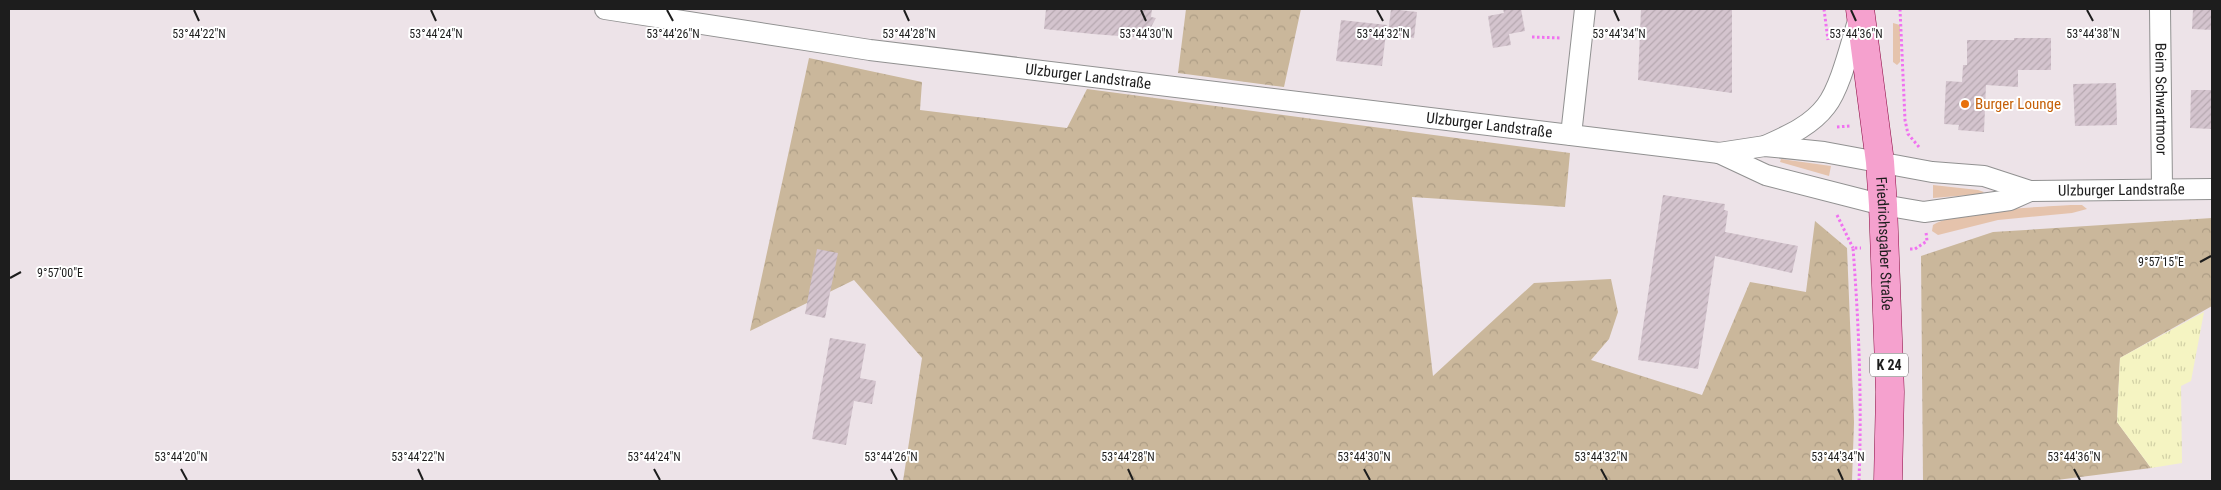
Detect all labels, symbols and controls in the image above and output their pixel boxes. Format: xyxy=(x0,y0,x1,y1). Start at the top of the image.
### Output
text: 53°44'22"N xyxy=(172,27,226,41)
text: 53°44'24"N xyxy=(409,27,463,41)
text: 53°44'26"N xyxy=(646,27,700,41)
text: 53°44'28"N xyxy=(882,27,936,41)
text: 53°44'30"N xyxy=(1119,27,1173,41)
text: 53°44'32"N xyxy=(1356,27,1410,41)
text: 53°44'34"N xyxy=(1592,27,1646,41)
text: 53°44'36"N xyxy=(1829,27,1883,41)
text: 53°44'38"N xyxy=(2066,27,2120,41)
street label: Beim Schwartmoor xyxy=(2151,43,2171,156)
street label: Ulzburger Landstraße xyxy=(1024,60,1152,93)
place label: Burger Lounge xyxy=(1975,95,2061,113)
marker: Burger Lounge xyxy=(1959,98,1971,110)
street label: Ulzburger Landstraße xyxy=(1425,109,1553,142)
street label: Friedrichsgaber Straße xyxy=(1872,176,1896,311)
street label: Ulzburger Landstraße xyxy=(2058,180,2185,200)
text: 9°57'15"E xyxy=(2138,255,2184,269)
text: 9°57'00"E xyxy=(37,266,83,280)
road number: K 24 xyxy=(1870,354,1908,376)
text: 53°44'20"N xyxy=(154,450,208,464)
text: 53°44'22"N xyxy=(391,450,445,464)
text: 53°44'24"N xyxy=(627,450,681,464)
text: 53°44'26"N xyxy=(864,450,918,464)
text: 53°44'28"N xyxy=(1101,450,1155,464)
text: 53°44'30"N xyxy=(1337,450,1391,464)
text: 53°44'32"N xyxy=(1574,450,1628,464)
text: 53°44'34"N xyxy=(1811,450,1865,464)
text: 53°44'36"N xyxy=(2047,450,2101,464)

